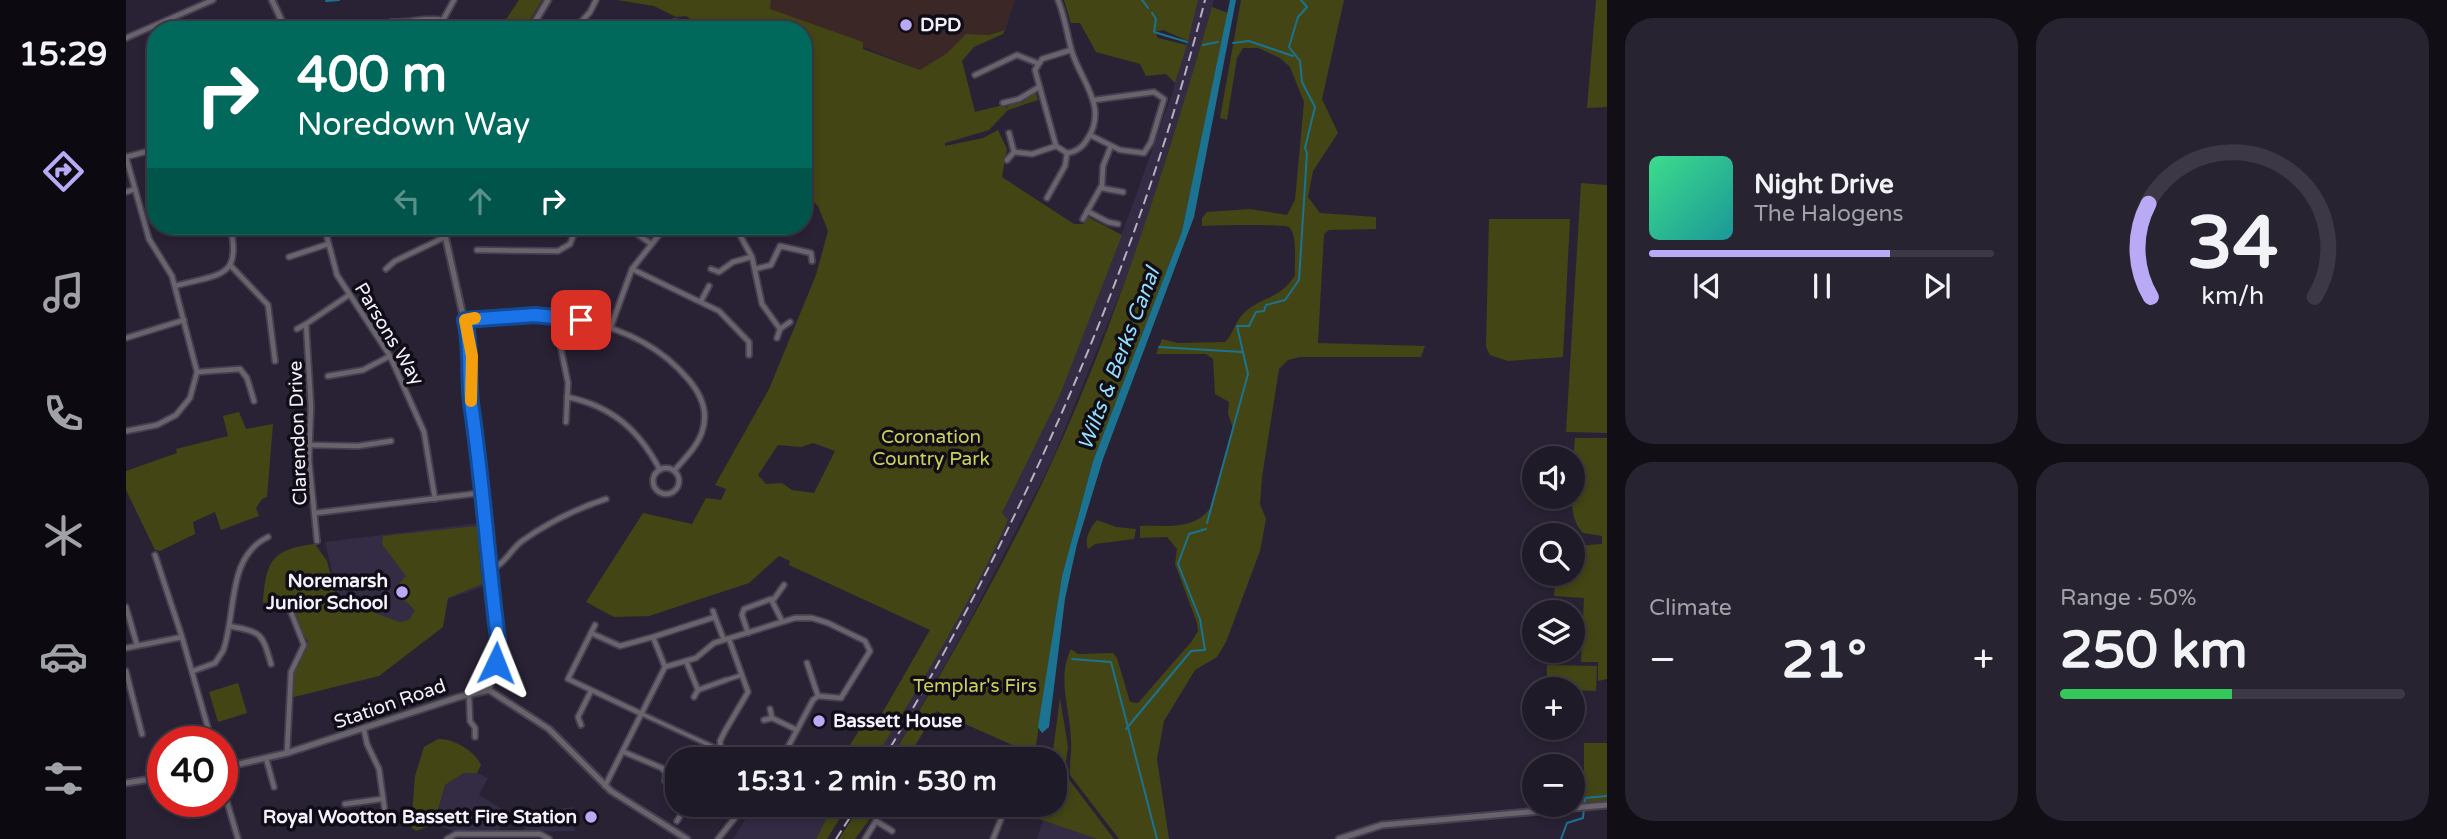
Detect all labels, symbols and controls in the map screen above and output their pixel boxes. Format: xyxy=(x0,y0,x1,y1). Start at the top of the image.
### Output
place label: DPD xyxy=(920,14,961,36)
marker: DPD xyxy=(898,17,914,33)
text: 15:29 xyxy=(19,36,107,74)
text: 400 m xyxy=(297,46,447,105)
icon: right xyxy=(182,49,273,140)
text: Noredown Way xyxy=(297,106,530,144)
icon: directions xyxy=(39,147,88,196)
text: Night Drive xyxy=(1754,169,1894,200)
icon: left xyxy=(388,182,426,220)
icon: ahead xyxy=(461,182,499,220)
icon: right xyxy=(534,182,572,220)
text: The Halogens xyxy=(1754,200,1903,228)
text: 34 xyxy=(2187,200,2278,288)
water label: Wilts & Berks Canal xyxy=(1073,262,1166,454)
icon: previous xyxy=(1688,267,1726,305)
icon: pause xyxy=(1803,267,1841,305)
icon: next xyxy=(1918,267,1956,305)
icon: music xyxy=(39,268,88,317)
street label: Parsons Way xyxy=(350,279,428,389)
text: km/h xyxy=(2201,281,2264,311)
pin xyxy=(551,290,611,350)
icon: arrive xyxy=(562,301,600,339)
street label: Clarendon Drive xyxy=(284,360,312,506)
icon: phone xyxy=(39,389,88,438)
park label: Coronation Country Park xyxy=(872,426,990,470)
map controls xyxy=(1522,446,1585,817)
button: sound xyxy=(1522,446,1585,509)
icon: climate xyxy=(39,511,88,560)
button: search xyxy=(1522,523,1585,586)
place label: Noremarsh Junior School xyxy=(265,570,388,614)
marker: Noremarsh Junior School xyxy=(394,584,410,600)
text: Range · 50% xyxy=(2060,584,2196,612)
text: Climate xyxy=(1649,594,1732,622)
button: layers xyxy=(1522,600,1585,663)
text: 250 km xyxy=(2060,619,2248,682)
position arrow xyxy=(459,626,533,700)
text: 21° xyxy=(1782,629,1867,692)
icon: car xyxy=(39,632,88,681)
text: − xyxy=(1649,637,1676,683)
text: + xyxy=(1973,637,1994,683)
street label: Station Road xyxy=(331,675,449,733)
park label: Templar's Firs xyxy=(913,675,1037,697)
button: + xyxy=(1522,677,1585,740)
place label: Bassett House xyxy=(833,710,963,732)
marker: Bassett House xyxy=(811,713,827,729)
speed limit sign: 40 xyxy=(147,726,238,817)
icon: filters xyxy=(39,754,88,803)
button: − xyxy=(1522,754,1585,817)
text: 15:31 · 2 min · 530 m xyxy=(735,766,997,797)
place label: Royal Wootton Bassett Fire Station xyxy=(263,806,577,829)
marker: Royal Wootton Bassett Fire Station xyxy=(583,809,599,825)

